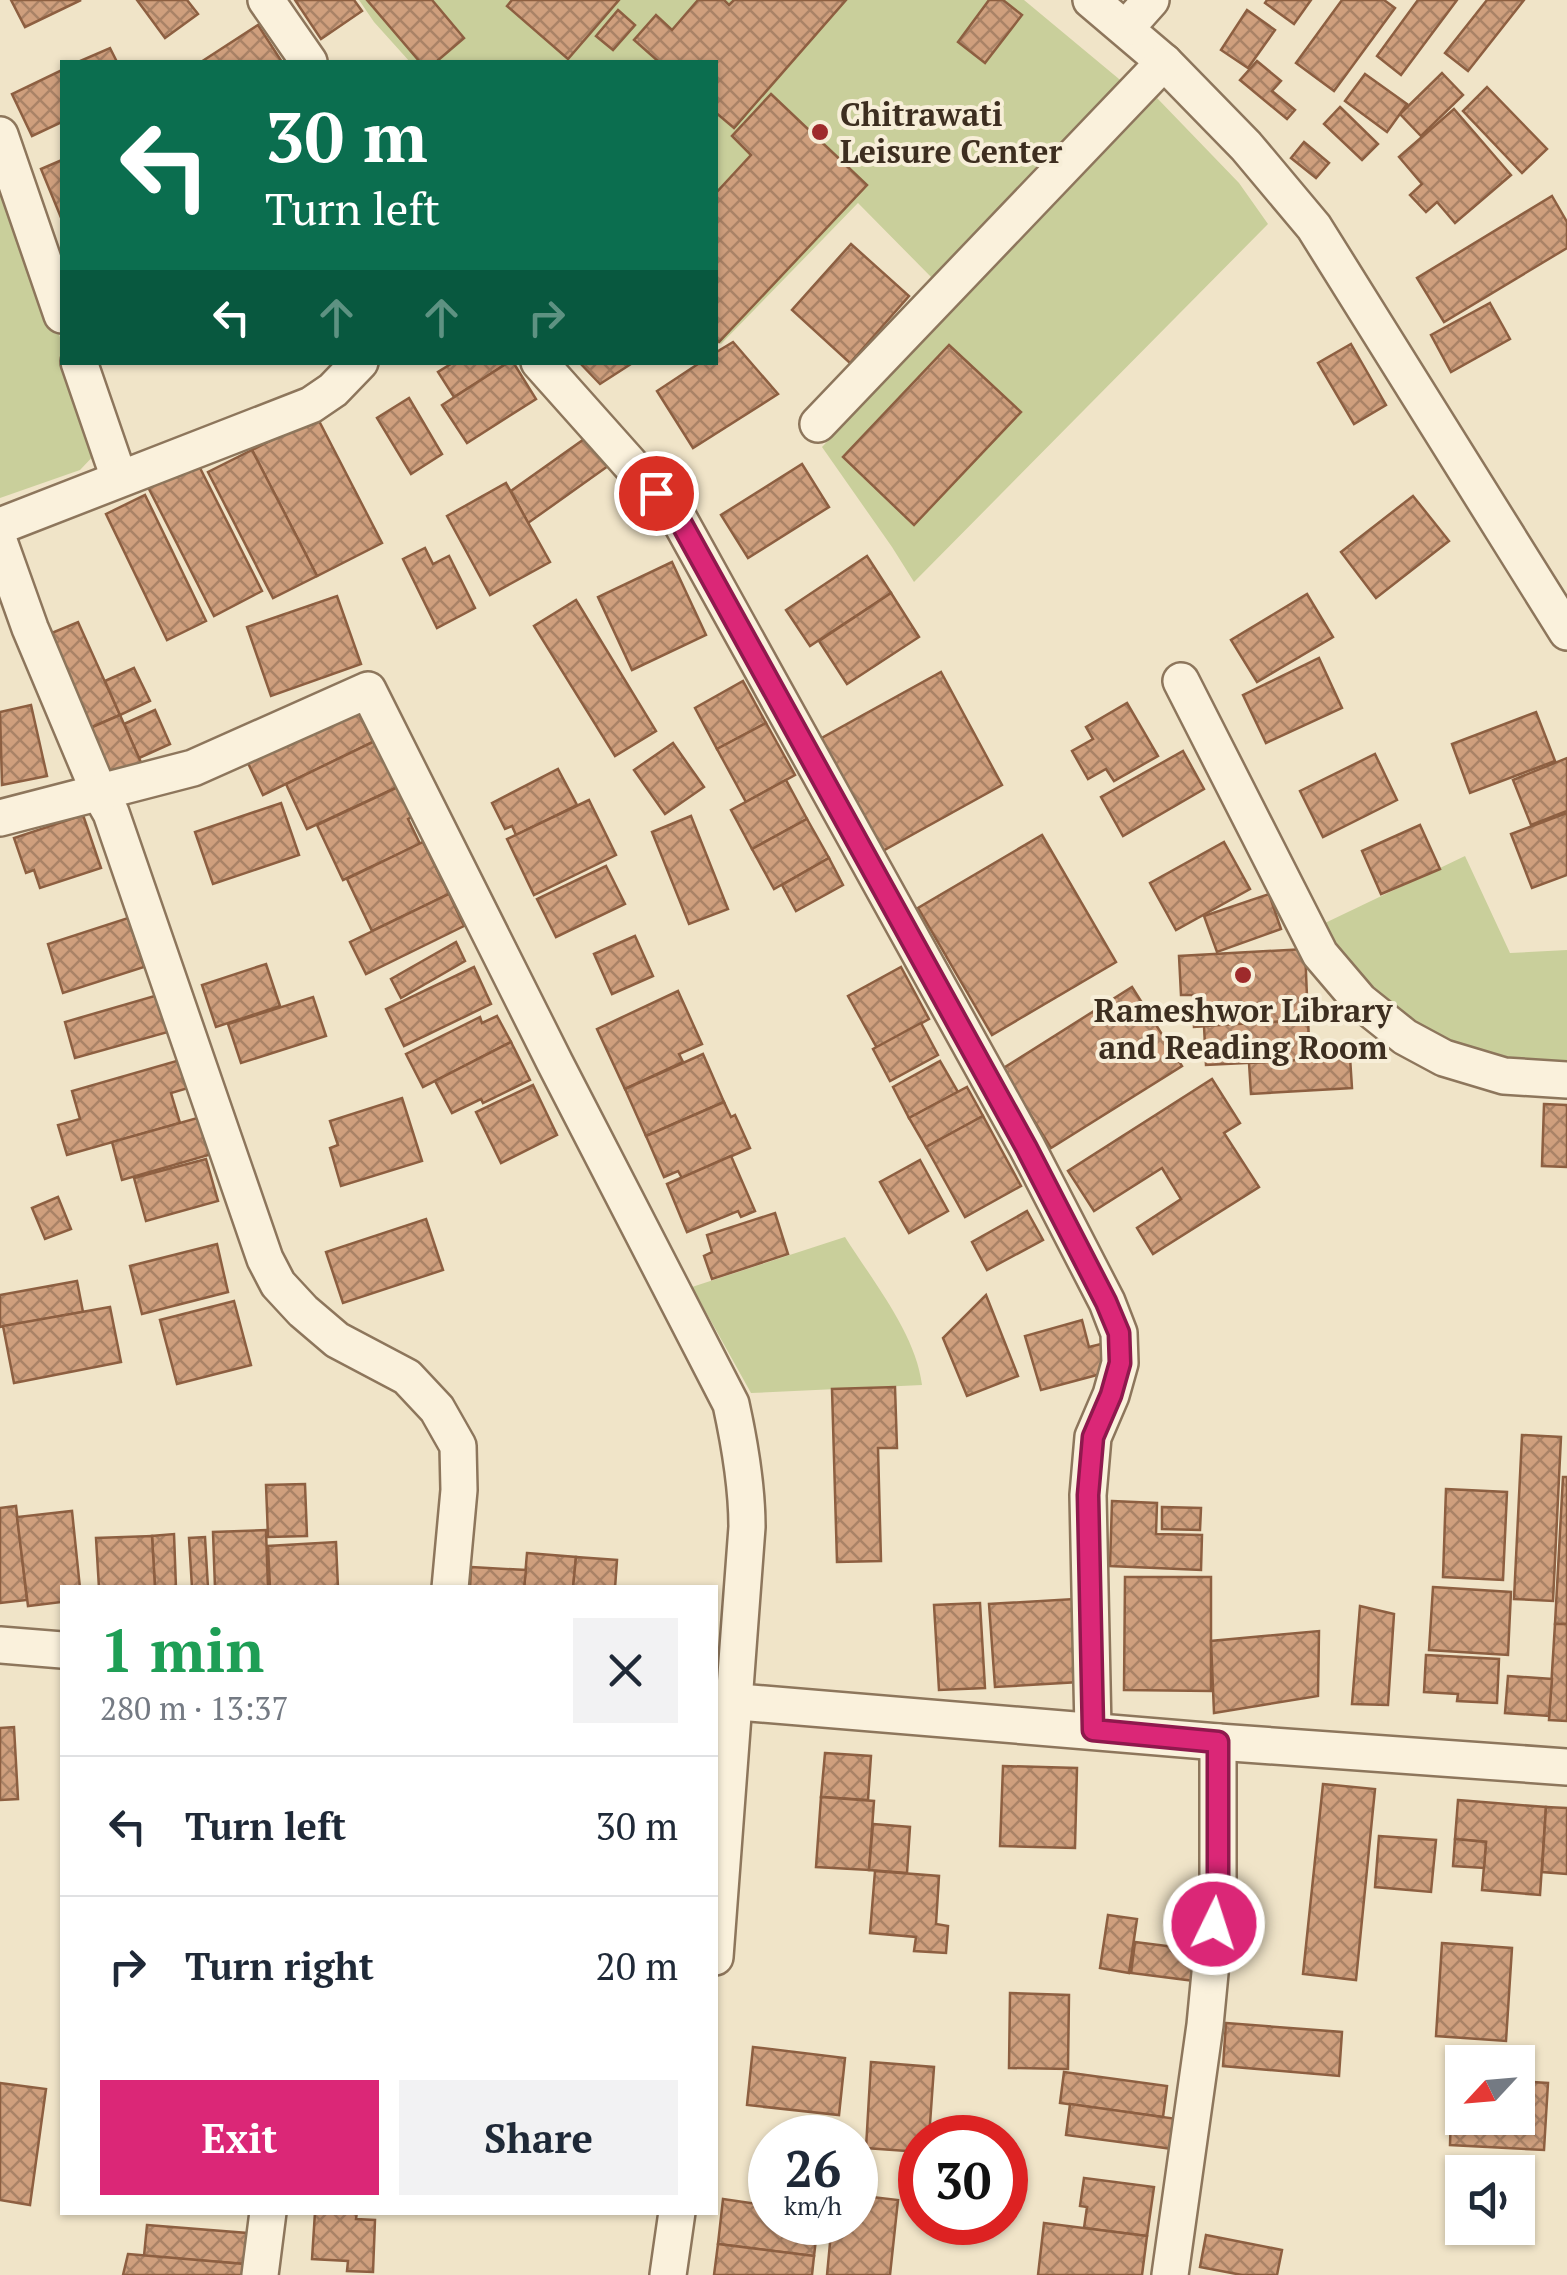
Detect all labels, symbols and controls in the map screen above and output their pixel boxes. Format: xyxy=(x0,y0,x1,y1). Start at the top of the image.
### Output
text: 30 m xyxy=(265,89,428,182)
place label: Chitrawati Leisure Center xyxy=(840,93,1062,172)
icon: left xyxy=(100,100,230,230)
marker: Chitrawati Leisure Center xyxy=(809,121,831,143)
text: Turn left xyxy=(265,178,440,238)
icon: left xyxy=(204,290,259,345)
icon: ahead xyxy=(309,290,364,345)
icon: ahead xyxy=(414,290,469,345)
icon: right xyxy=(519,290,574,345)
pin xyxy=(614,451,699,536)
icon: arrive xyxy=(629,466,684,521)
marker: Rameshwor Library and Reading Room xyxy=(1232,964,1254,986)
place label: Rameshwor Library and Reading Room xyxy=(1094,989,1393,1068)
text: 1 min xyxy=(100,1610,264,1689)
button: close xyxy=(573,1618,678,1723)
text: 280 m · 13:37 xyxy=(100,1687,288,1729)
icon: left xyxy=(100,1799,155,1854)
text: Turn left xyxy=(185,1801,346,1851)
text: 30 m xyxy=(595,1801,678,1851)
position arrow xyxy=(1162,1872,1266,1976)
icon: right xyxy=(100,1939,155,1994)
text: Turn right xyxy=(185,1941,374,1991)
text: 20 m xyxy=(595,1941,678,1991)
north arrow xyxy=(1445,2045,1535,2135)
map controls xyxy=(1445,2045,1535,2245)
button: Exit xyxy=(100,2080,379,2195)
button: Share xyxy=(399,2080,678,2195)
speed limit sign: 30 xyxy=(898,2115,1028,2245)
text: 26 xyxy=(785,2135,841,2201)
button: sound xyxy=(1445,2155,1535,2245)
text: km/h xyxy=(784,2189,842,2222)

